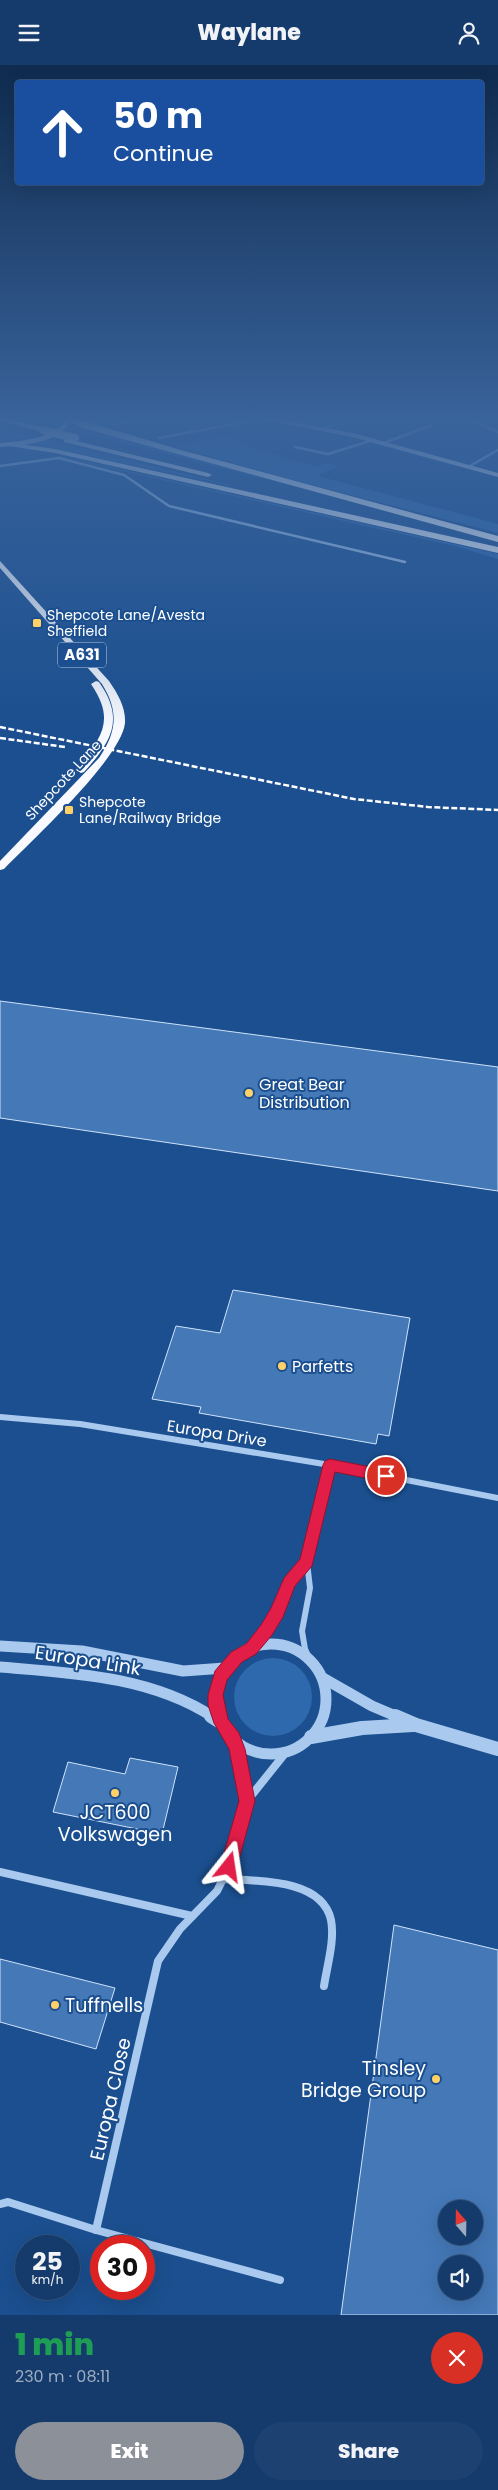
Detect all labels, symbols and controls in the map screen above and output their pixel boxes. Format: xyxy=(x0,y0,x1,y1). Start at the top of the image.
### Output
text: Waylane xyxy=(197,17,301,48)
icon: menu xyxy=(15,19,43,47)
icon: person xyxy=(455,19,483,47)
text: 50 m xyxy=(113,91,203,140)
icon: ahead xyxy=(30,100,95,165)
text: Continue xyxy=(113,138,213,169)
place label: Shepcote Lane/Avesta Sheffield xyxy=(47,605,205,641)
marker: Shepcote Lane/Avesta Sheffield xyxy=(31,617,43,629)
road number: A631 xyxy=(58,643,106,667)
street label: Shepcote Lane xyxy=(20,735,106,825)
place label: Shepcote Lane/Railway Bridge xyxy=(79,792,221,828)
marker: Shepcote Lane/Railway Bridge xyxy=(63,804,75,816)
place label: Great Bear Distribution xyxy=(259,1073,350,1114)
marker: Great Bear Distribution xyxy=(243,1087,255,1099)
place label: Parfetts xyxy=(292,1355,353,1378)
marker: Parfetts xyxy=(276,1360,288,1372)
street label: Europa Drive xyxy=(165,1414,269,1453)
pin xyxy=(365,1455,407,1497)
icon: arrive xyxy=(372,1462,400,1490)
street label: Europa Link xyxy=(33,1639,143,1682)
marker: JCT600 Volkswagen xyxy=(109,1787,121,1799)
place label: JCT600 Volkswagen xyxy=(58,1799,172,1848)
position arrow xyxy=(202,1840,254,1892)
place label: Tuffnells xyxy=(65,1992,143,2019)
marker: Tuffnells xyxy=(49,1999,61,2011)
street label: Europa Close xyxy=(83,2035,138,2163)
place label: Tinsley Bridge Group xyxy=(301,2055,426,2104)
marker: Tinsley Bridge Group xyxy=(430,2073,442,2085)
north arrow xyxy=(438,2200,482,2245)
map controls xyxy=(438,2200,483,2300)
speed limit sign: 30 xyxy=(90,2235,155,2300)
text: 25 xyxy=(32,2244,63,2279)
button: sound xyxy=(438,2255,483,2300)
text: km/h xyxy=(32,2271,63,2288)
text: 1 min xyxy=(15,2323,94,2366)
button: close xyxy=(431,2332,483,2384)
text: 230 m · 08:11 xyxy=(15,2365,110,2388)
button: Exit xyxy=(15,2422,244,2480)
button: Share xyxy=(254,2422,483,2480)

